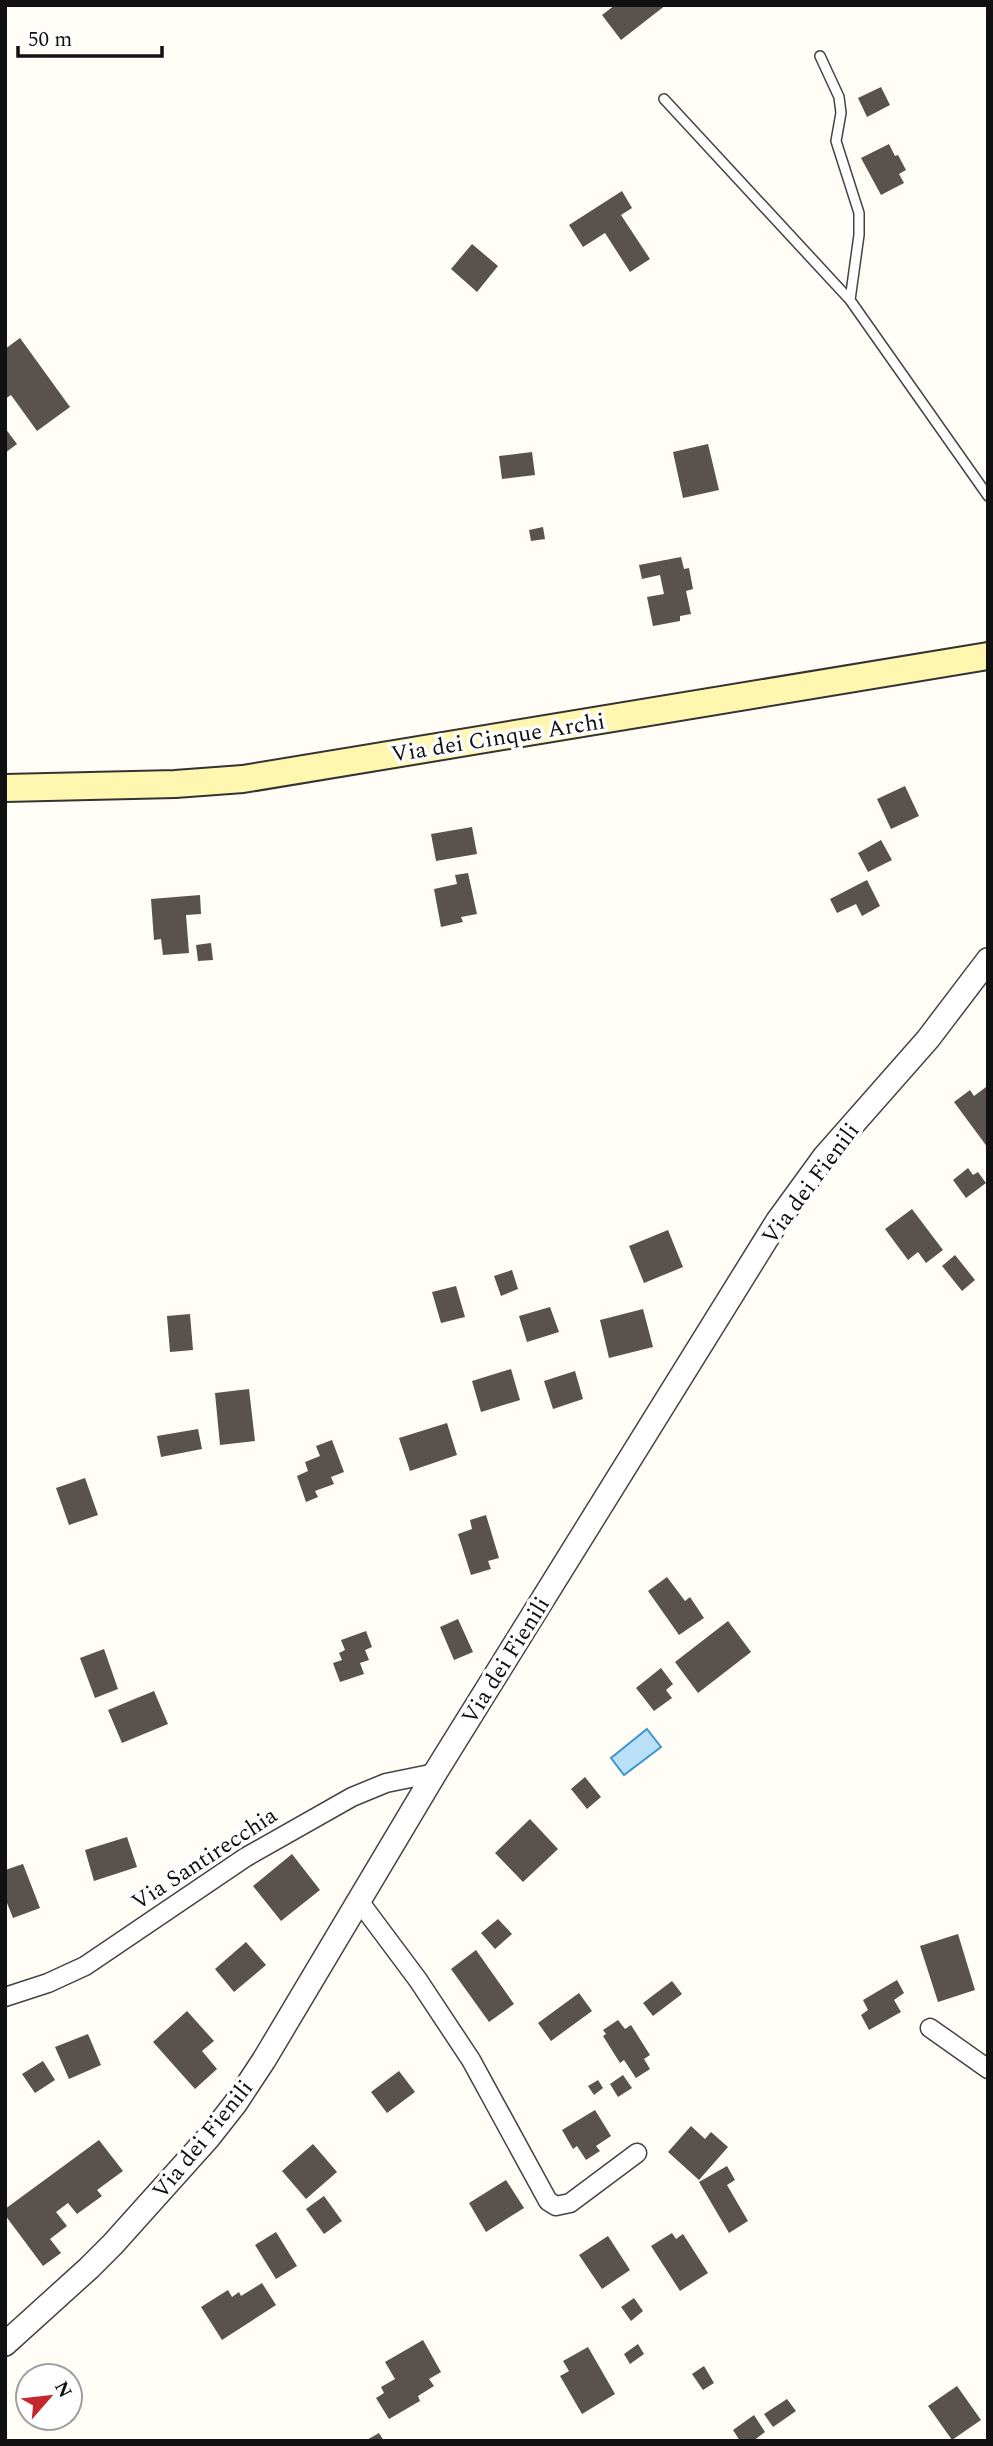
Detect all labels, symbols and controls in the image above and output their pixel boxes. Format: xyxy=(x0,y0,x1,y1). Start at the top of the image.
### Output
scale bar xyxy=(18,14,161,58)
text: 50 m xyxy=(28,24,72,56)
street label: Via dei Cinque Archi xyxy=(389,704,608,773)
street label: Via dei Fienili xyxy=(754,1116,869,1252)
street label: Via dei Fienili xyxy=(453,1590,559,1731)
street label: Via Santirecchia xyxy=(125,1799,285,1920)
street label: Via dei Fienili xyxy=(144,2073,262,2207)
north arrow xyxy=(14,2362,84,2432)
text: N xyxy=(46,2376,79,2403)

